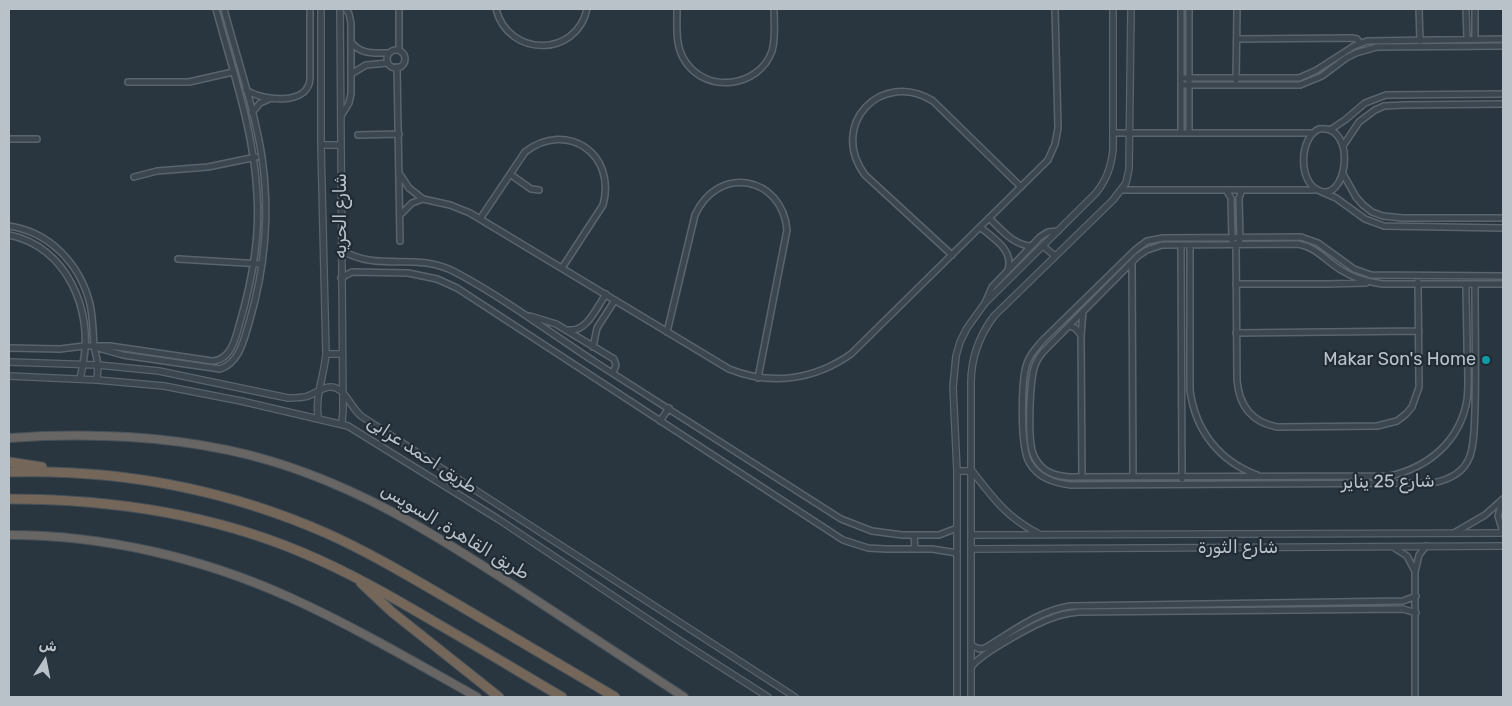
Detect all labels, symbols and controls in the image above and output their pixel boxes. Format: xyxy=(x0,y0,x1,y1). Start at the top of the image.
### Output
street label: شارع الحريه xyxy=(330,173,352,259)
place label: Makar Son's Home xyxy=(1323,349,1476,371)
marker: Makar Son's Home xyxy=(1480,354,1492,366)
street label: طريق احمد عرابى xyxy=(363,411,481,499)
street label: شارع 25 يناير xyxy=(1341,470,1435,494)
street label: طريق القاهرة, السويس xyxy=(377,479,533,585)
street label: شارع الثورة xyxy=(1198,537,1278,559)
north arrow xyxy=(20,636,70,686)
text: ش xyxy=(38,636,58,656)

